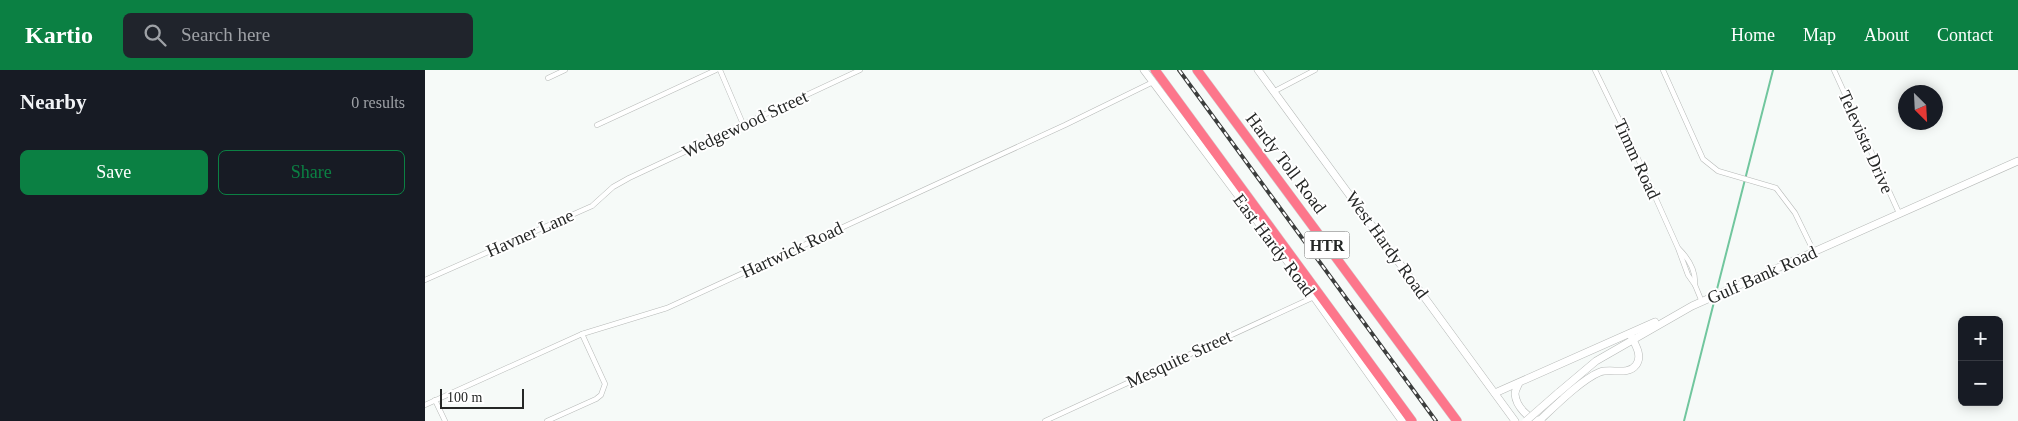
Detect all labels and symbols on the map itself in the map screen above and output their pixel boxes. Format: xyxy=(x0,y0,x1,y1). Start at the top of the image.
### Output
north arrow xyxy=(1898,85,1943,130)
street label: Wedgewood Street xyxy=(679,86,811,162)
street label: Televista Drive xyxy=(1834,88,1898,196)
street label: Hardy Toll Road xyxy=(1242,109,1330,217)
street label: Timm Road xyxy=(1610,116,1664,202)
street label: West Hardy Road xyxy=(1341,188,1433,302)
street label: East Hardy Road xyxy=(1229,190,1319,300)
street label: Havner Lane xyxy=(483,205,577,261)
street label: Hartwick Road xyxy=(738,218,846,282)
road number: HTR xyxy=(1305,232,1349,258)
street label: Gulf Bank Road xyxy=(1704,242,1820,308)
street label: Mesquite Street xyxy=(1123,326,1235,392)
scale bar xyxy=(440,386,524,409)

